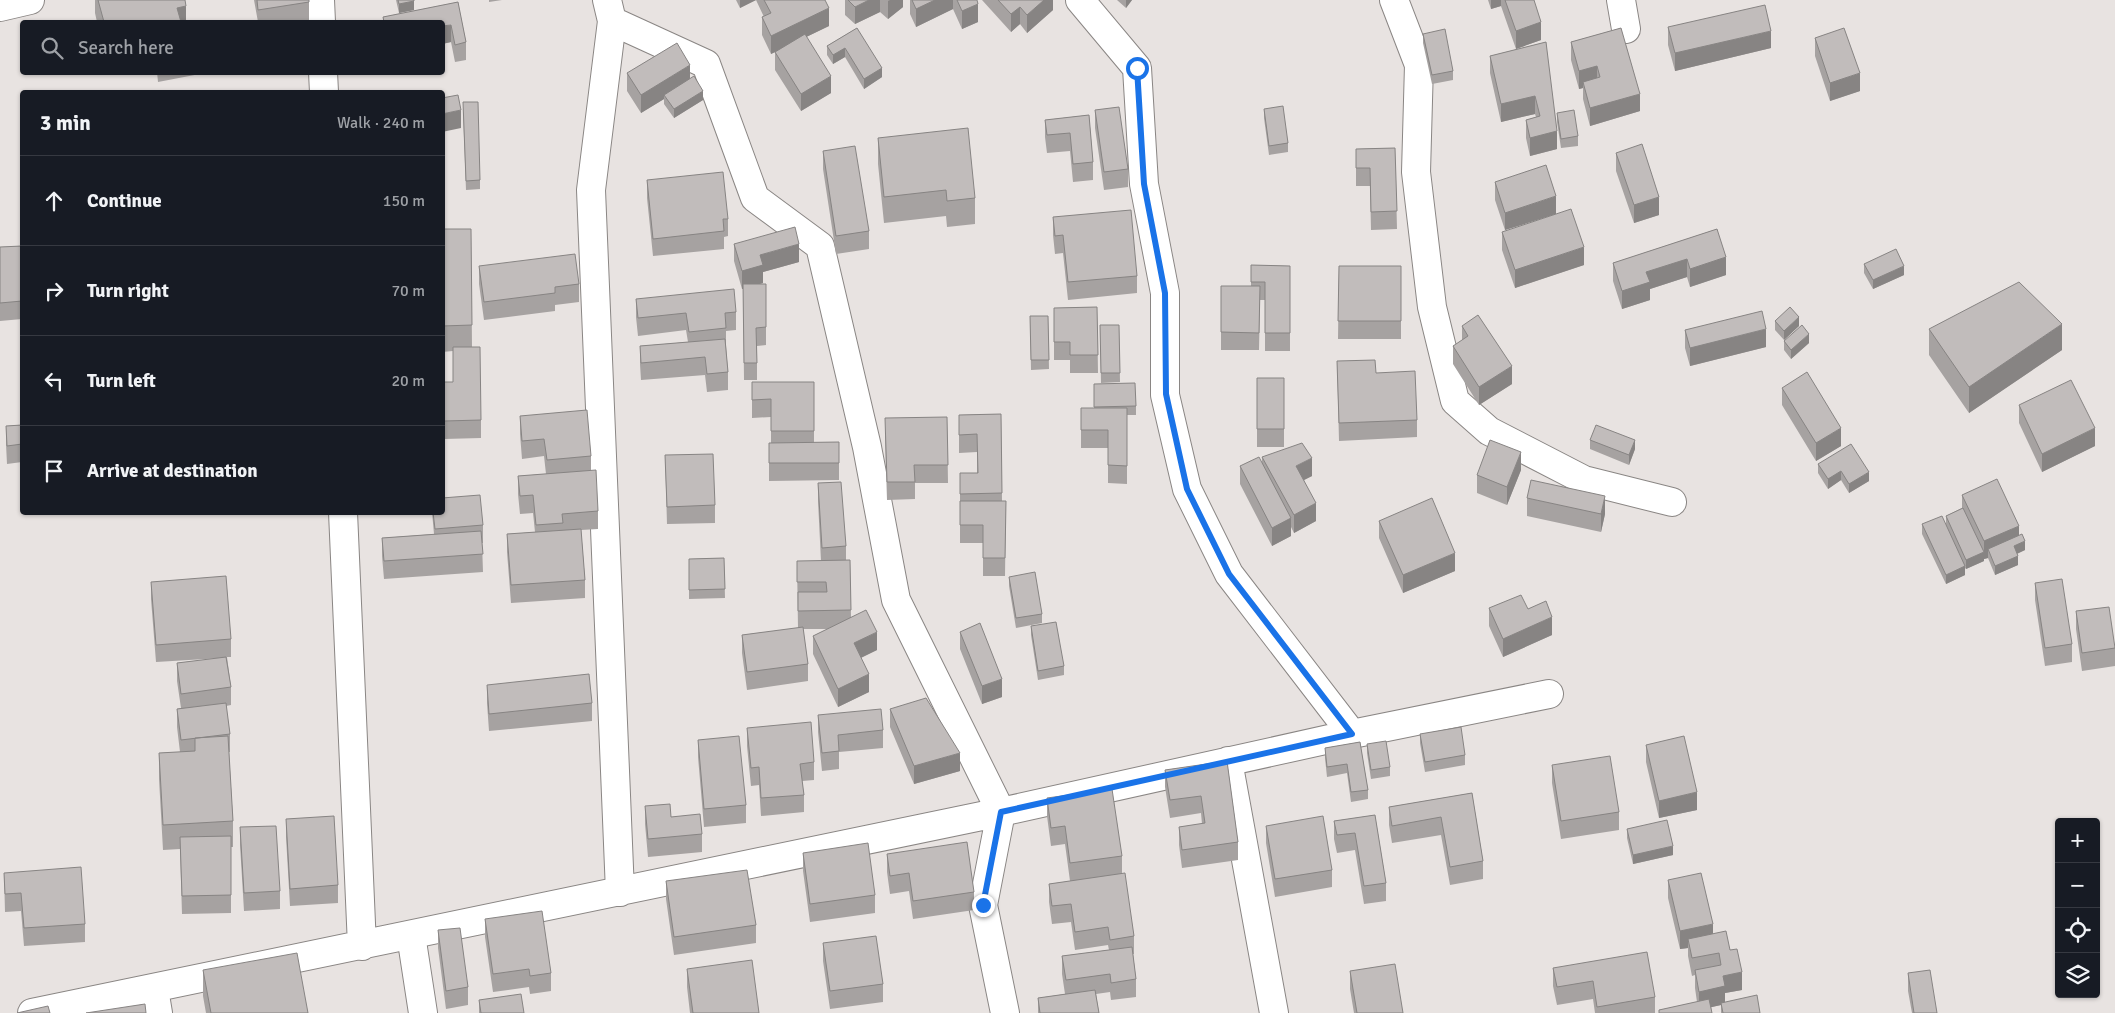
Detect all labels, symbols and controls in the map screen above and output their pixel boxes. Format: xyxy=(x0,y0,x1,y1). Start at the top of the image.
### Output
search box xyxy=(20,20,445,75)
icon: search xyxy=(38,34,66,62)
text: Search here xyxy=(78,36,174,60)
route start xyxy=(1126,57,1149,80)
text: 3 min xyxy=(40,110,91,136)
text: Walk · 240 m xyxy=(337,113,425,133)
icon: ahead xyxy=(40,187,68,215)
text: Continue xyxy=(87,189,162,213)
text: 150 m xyxy=(383,191,425,211)
icon: right xyxy=(40,277,68,305)
text: Turn right xyxy=(87,279,169,303)
text: 70 m xyxy=(391,281,425,301)
icon: left xyxy=(40,367,68,395)
text: Turn left xyxy=(87,369,156,393)
text: 20 m xyxy=(391,371,425,391)
icon: arrive xyxy=(40,457,68,485)
text: Arrive at destination xyxy=(87,459,258,483)
map controls xyxy=(2055,818,2100,998)
button: + xyxy=(2055,818,2100,863)
button: − xyxy=(2055,863,2100,908)
route end xyxy=(972,894,995,917)
button: locate xyxy=(2055,908,2100,953)
button: layers xyxy=(2055,953,2100,998)

